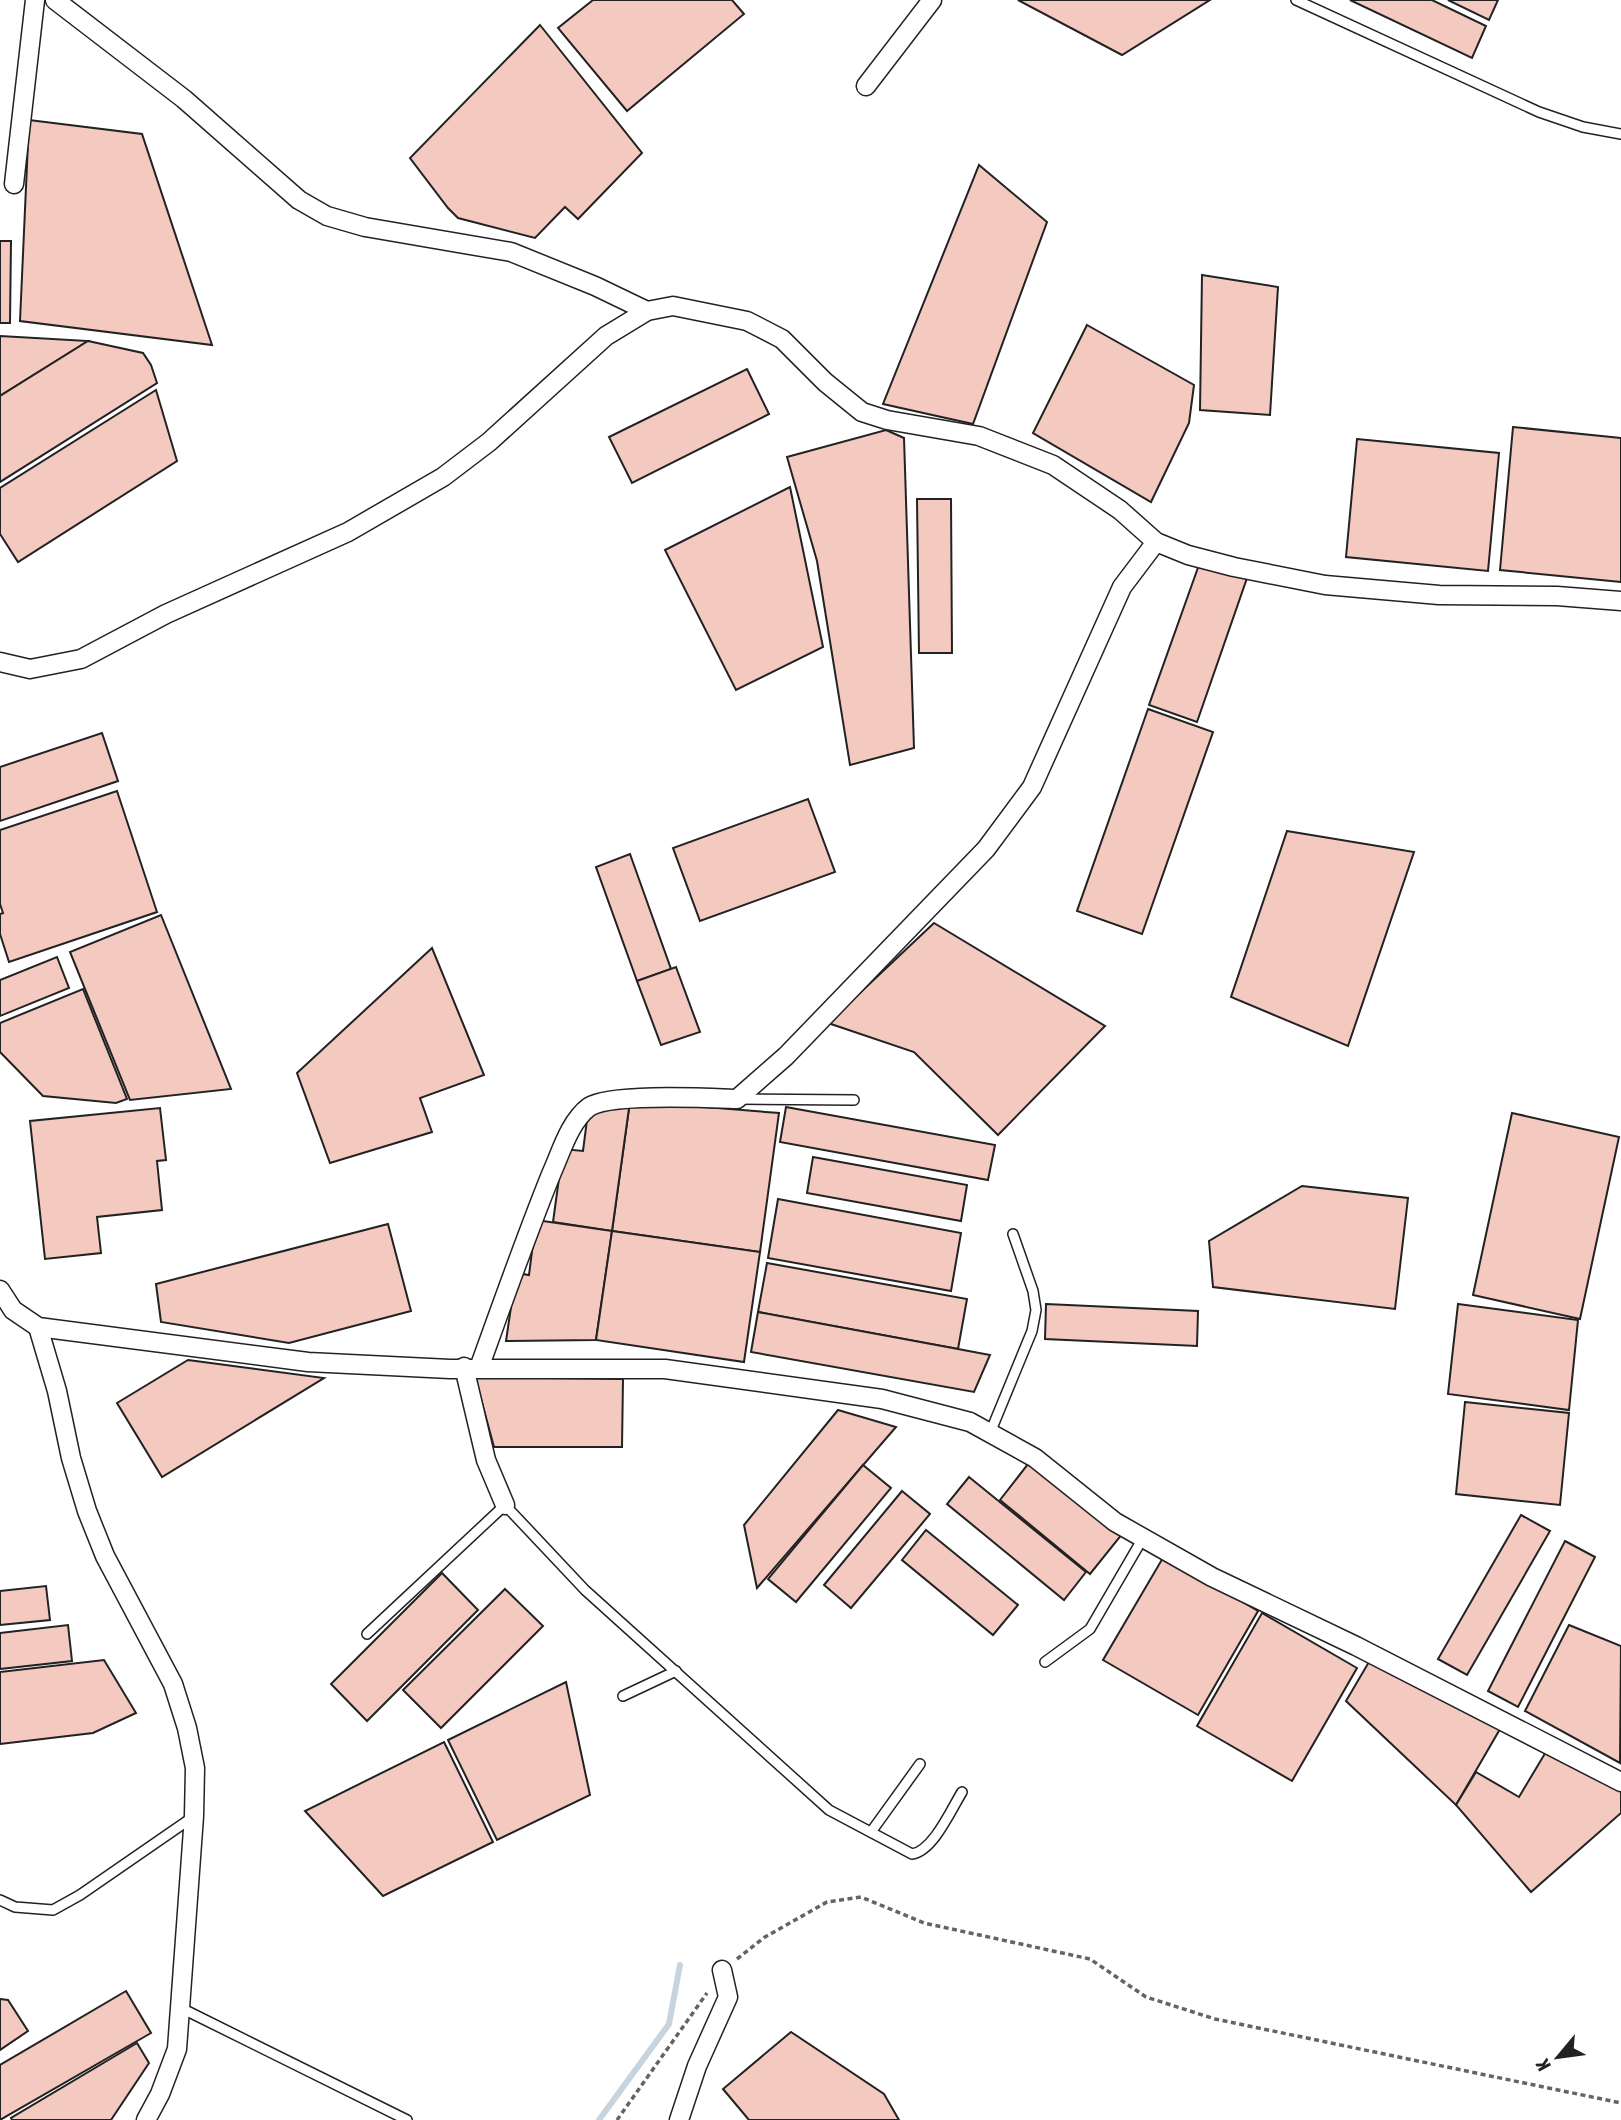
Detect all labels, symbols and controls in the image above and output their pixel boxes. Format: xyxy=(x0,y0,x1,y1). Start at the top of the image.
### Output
north arrow xyxy=(1523,2022,1593,2092)
text: K xyxy=(1531,2055,1555,2075)

